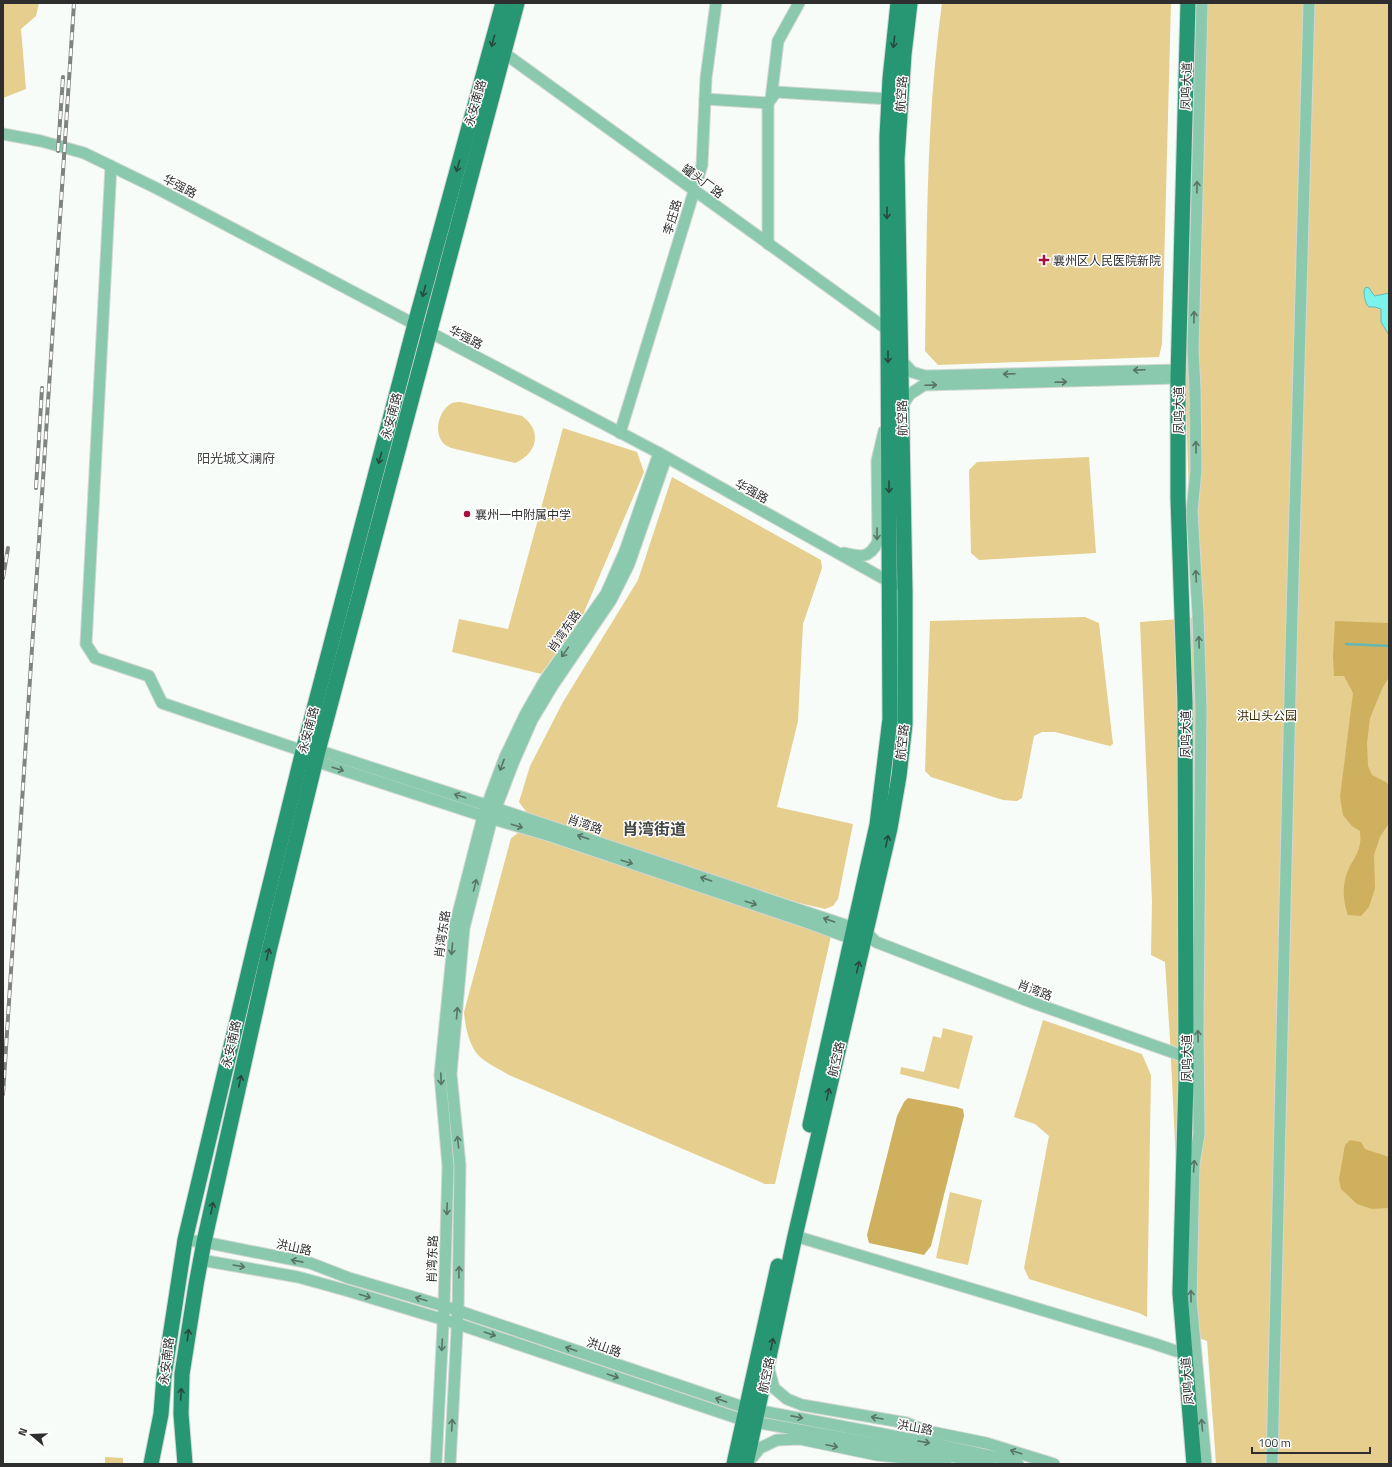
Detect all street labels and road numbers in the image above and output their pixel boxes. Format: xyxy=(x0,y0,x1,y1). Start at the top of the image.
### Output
street label: 凤鸣大道 xyxy=(1176,62,1196,110)
street label: 航空路 xyxy=(890,75,912,113)
street label: 永安南路 xyxy=(459,77,491,129)
street label: 罐头厂路 xyxy=(678,159,728,203)
street label: 华强路 xyxy=(160,169,200,203)
street label: 李庄路 xyxy=(658,197,686,237)
street label: 华强路 xyxy=(446,320,486,354)
street label: 凤鸣大道 xyxy=(1169,386,1188,434)
street label: 永安南路 xyxy=(376,390,406,442)
street label: 航空路 xyxy=(892,400,912,436)
street label: 华强路 xyxy=(732,474,772,508)
street label: 肖湾东路 xyxy=(542,606,586,656)
street label: 永安南路 xyxy=(293,704,323,756)
street label: 凤鸣大道 xyxy=(1176,710,1195,758)
street label: 航空路 xyxy=(891,723,913,761)
street label: 肖湾路 xyxy=(565,809,605,839)
street label: 肖湾东路 xyxy=(429,909,455,959)
street label: 肖湾路 xyxy=(1015,975,1055,1005)
street label: 永安南路 xyxy=(216,1018,246,1070)
street label: 凤鸣大道 xyxy=(1177,1034,1196,1082)
street label: 航空路 xyxy=(823,1039,849,1079)
street label: 洪山路 xyxy=(274,1234,314,1260)
street label: 肖湾东路 xyxy=(422,1235,442,1283)
street label: 洪山路 xyxy=(584,1332,624,1362)
street label: 永安南路 xyxy=(154,1336,178,1386)
street label: 航空路 xyxy=(753,1355,779,1395)
street label: 凤鸣大道 xyxy=(1175,1356,1199,1406)
street label: 洪山路 xyxy=(896,1415,934,1439)

